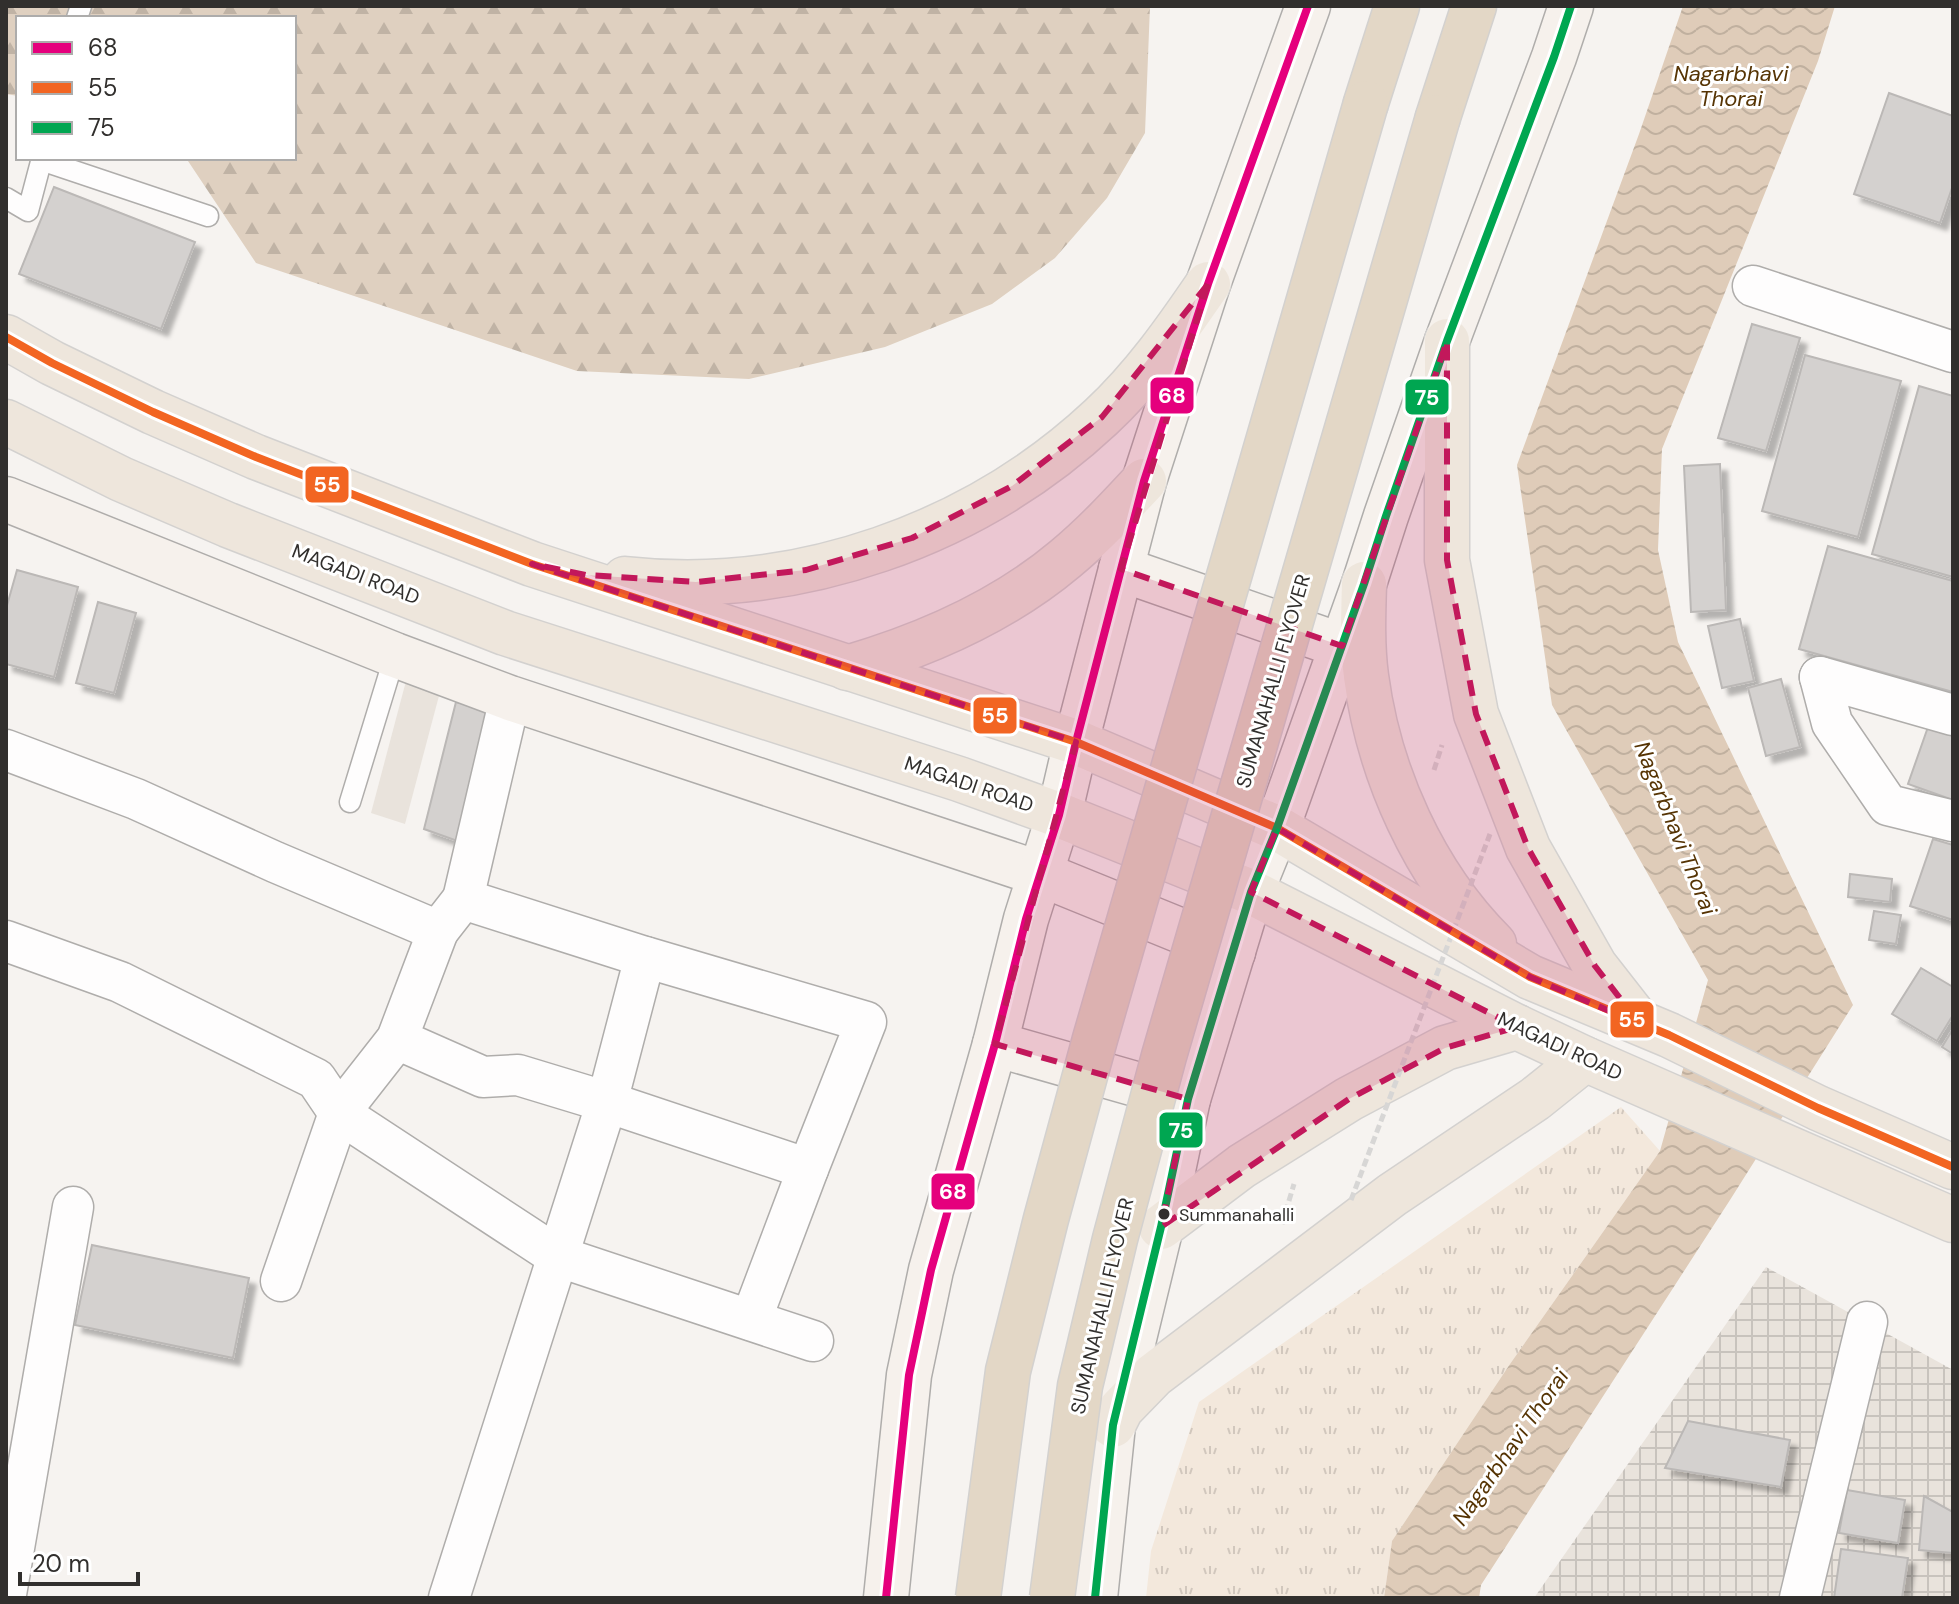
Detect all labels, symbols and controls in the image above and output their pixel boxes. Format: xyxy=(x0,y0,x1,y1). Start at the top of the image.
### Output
legend xyxy=(16,16,296,160)
text: 68 xyxy=(88,32,118,63)
water label: Nagarbhavi Thorai xyxy=(1673,59,1789,113)
text: 55 xyxy=(88,72,117,103)
text: 75 xyxy=(88,112,115,143)
line badge: 68 xyxy=(1149,376,1195,415)
line badge: 75 xyxy=(1404,378,1450,416)
text: 68 xyxy=(1158,381,1186,410)
text: 75 xyxy=(1415,383,1439,412)
line badge: 55 xyxy=(304,465,350,504)
text: 55 xyxy=(313,470,341,499)
street label: MAGADI ROAD xyxy=(288,538,424,610)
street label: SUMANAHALLI FLYOVER xyxy=(1230,571,1316,791)
line badge: 55 xyxy=(972,696,1018,735)
text: 55 xyxy=(981,701,1009,730)
water label: Nagarbhavi Thorai xyxy=(1627,737,1724,920)
street label: MAGADI ROAD xyxy=(901,750,1037,818)
line badge: 55 xyxy=(1609,1000,1655,1039)
text: 55 xyxy=(1618,1005,1646,1034)
street label: MAGADI ROAD xyxy=(1493,1006,1627,1086)
line badge: 75 xyxy=(1158,1111,1204,1149)
text: 75 xyxy=(1169,1116,1193,1145)
line badge: 68 xyxy=(930,1172,976,1211)
text: 68 xyxy=(939,1177,967,1206)
street label: SUMANAHALLI FLYOVER xyxy=(1064,1195,1140,1417)
place label: Summanahalli xyxy=(1179,1203,1294,1227)
marker: Summanahalli xyxy=(1156,1206,1172,1222)
water label: Nagarbhavi Thorai xyxy=(1445,1363,1576,1531)
scale bar xyxy=(20,1536,138,1586)
text: 20 m xyxy=(32,1548,90,1579)

